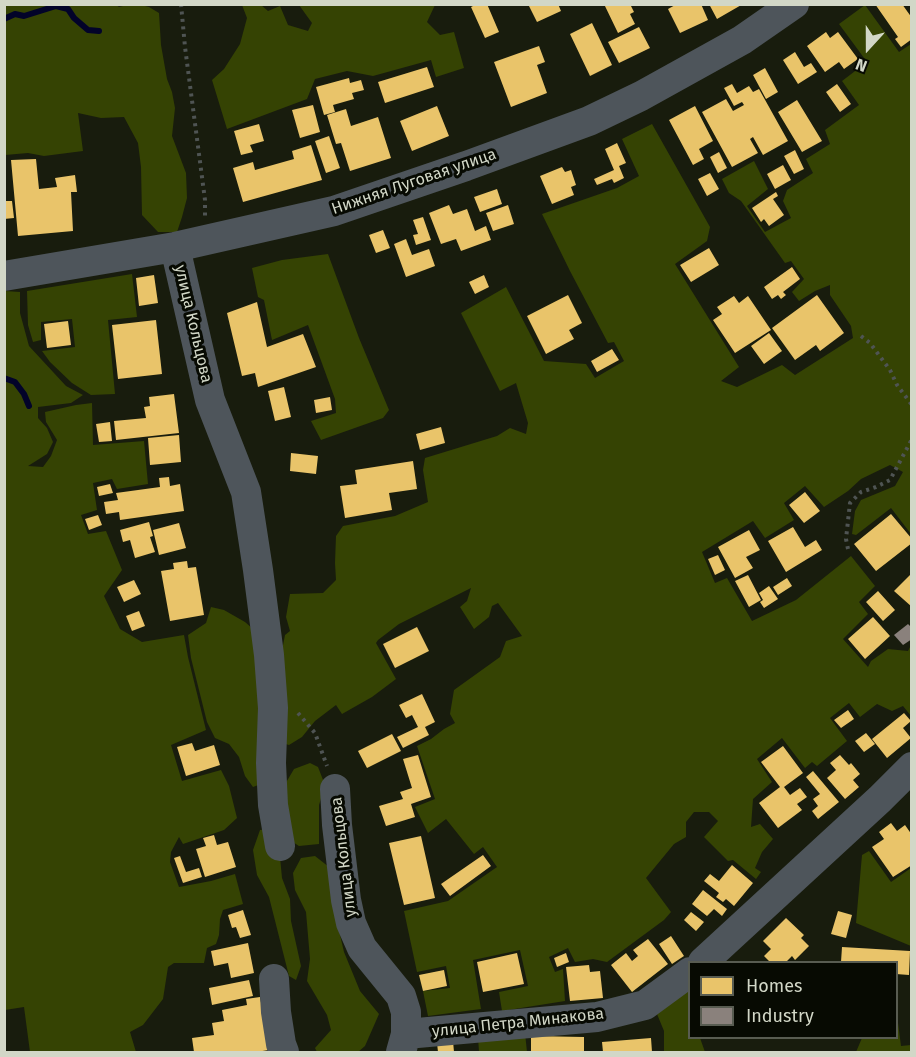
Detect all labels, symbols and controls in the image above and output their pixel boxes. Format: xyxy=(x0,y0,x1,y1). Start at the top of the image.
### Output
north arrow xyxy=(838,18,898,78)
text: N xyxy=(853,55,870,76)
street label: Нижняя Луговая улица xyxy=(329,145,499,219)
street label: улица Кольцова xyxy=(170,263,216,385)
street label: улица Кольцова xyxy=(327,796,361,918)
legend xyxy=(688,961,898,1039)
text: Homes xyxy=(746,975,802,997)
street label: улица Петра Минакова xyxy=(431,1004,605,1042)
text: Industry xyxy=(746,1005,814,1027)

